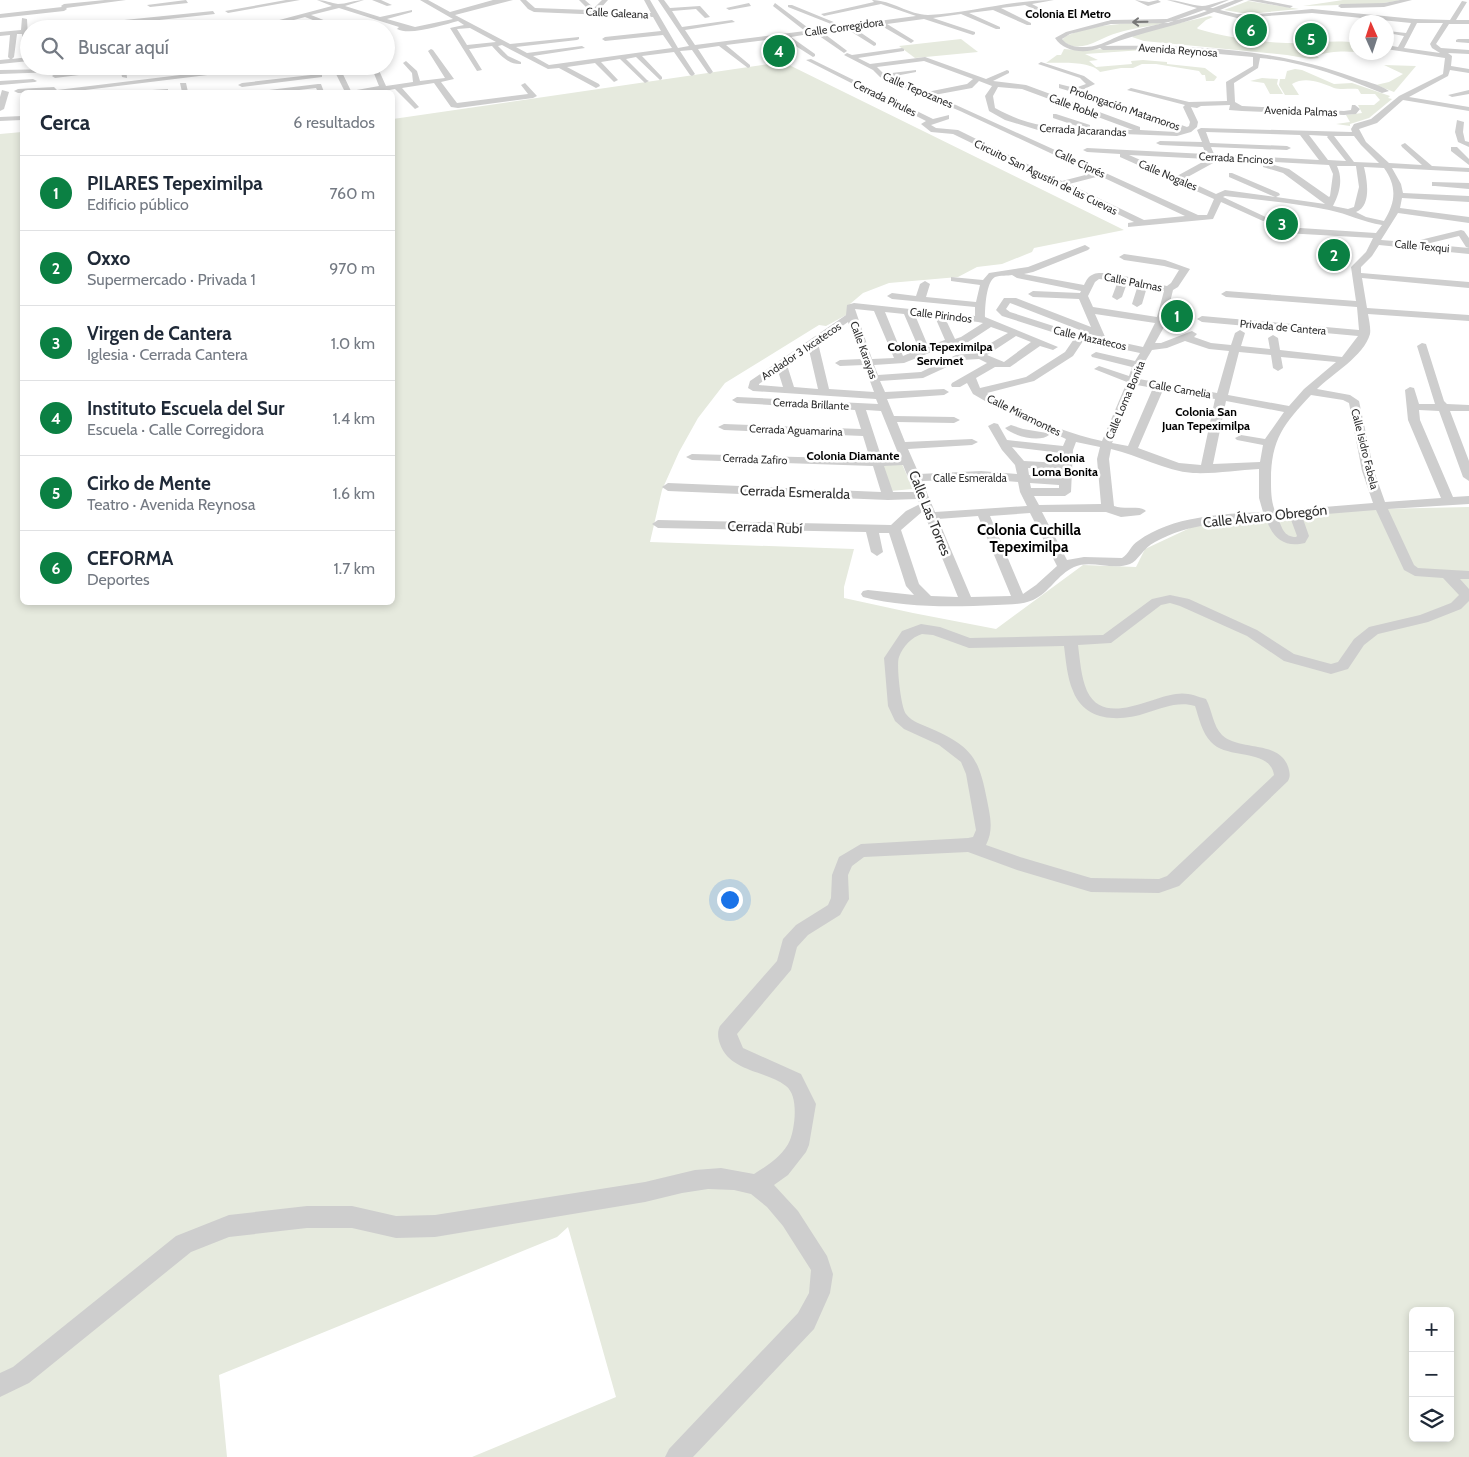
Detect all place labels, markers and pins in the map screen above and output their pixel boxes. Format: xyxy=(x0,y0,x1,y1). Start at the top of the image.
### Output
pin: 6 xyxy=(1235,11,1267,49)
pin: 5 xyxy=(1295,20,1327,58)
pin: 4 xyxy=(763,32,795,70)
pin: 3 xyxy=(1266,205,1298,243)
pin: 2 xyxy=(1318,236,1350,274)
pin: 1 xyxy=(1161,297,1193,335)

